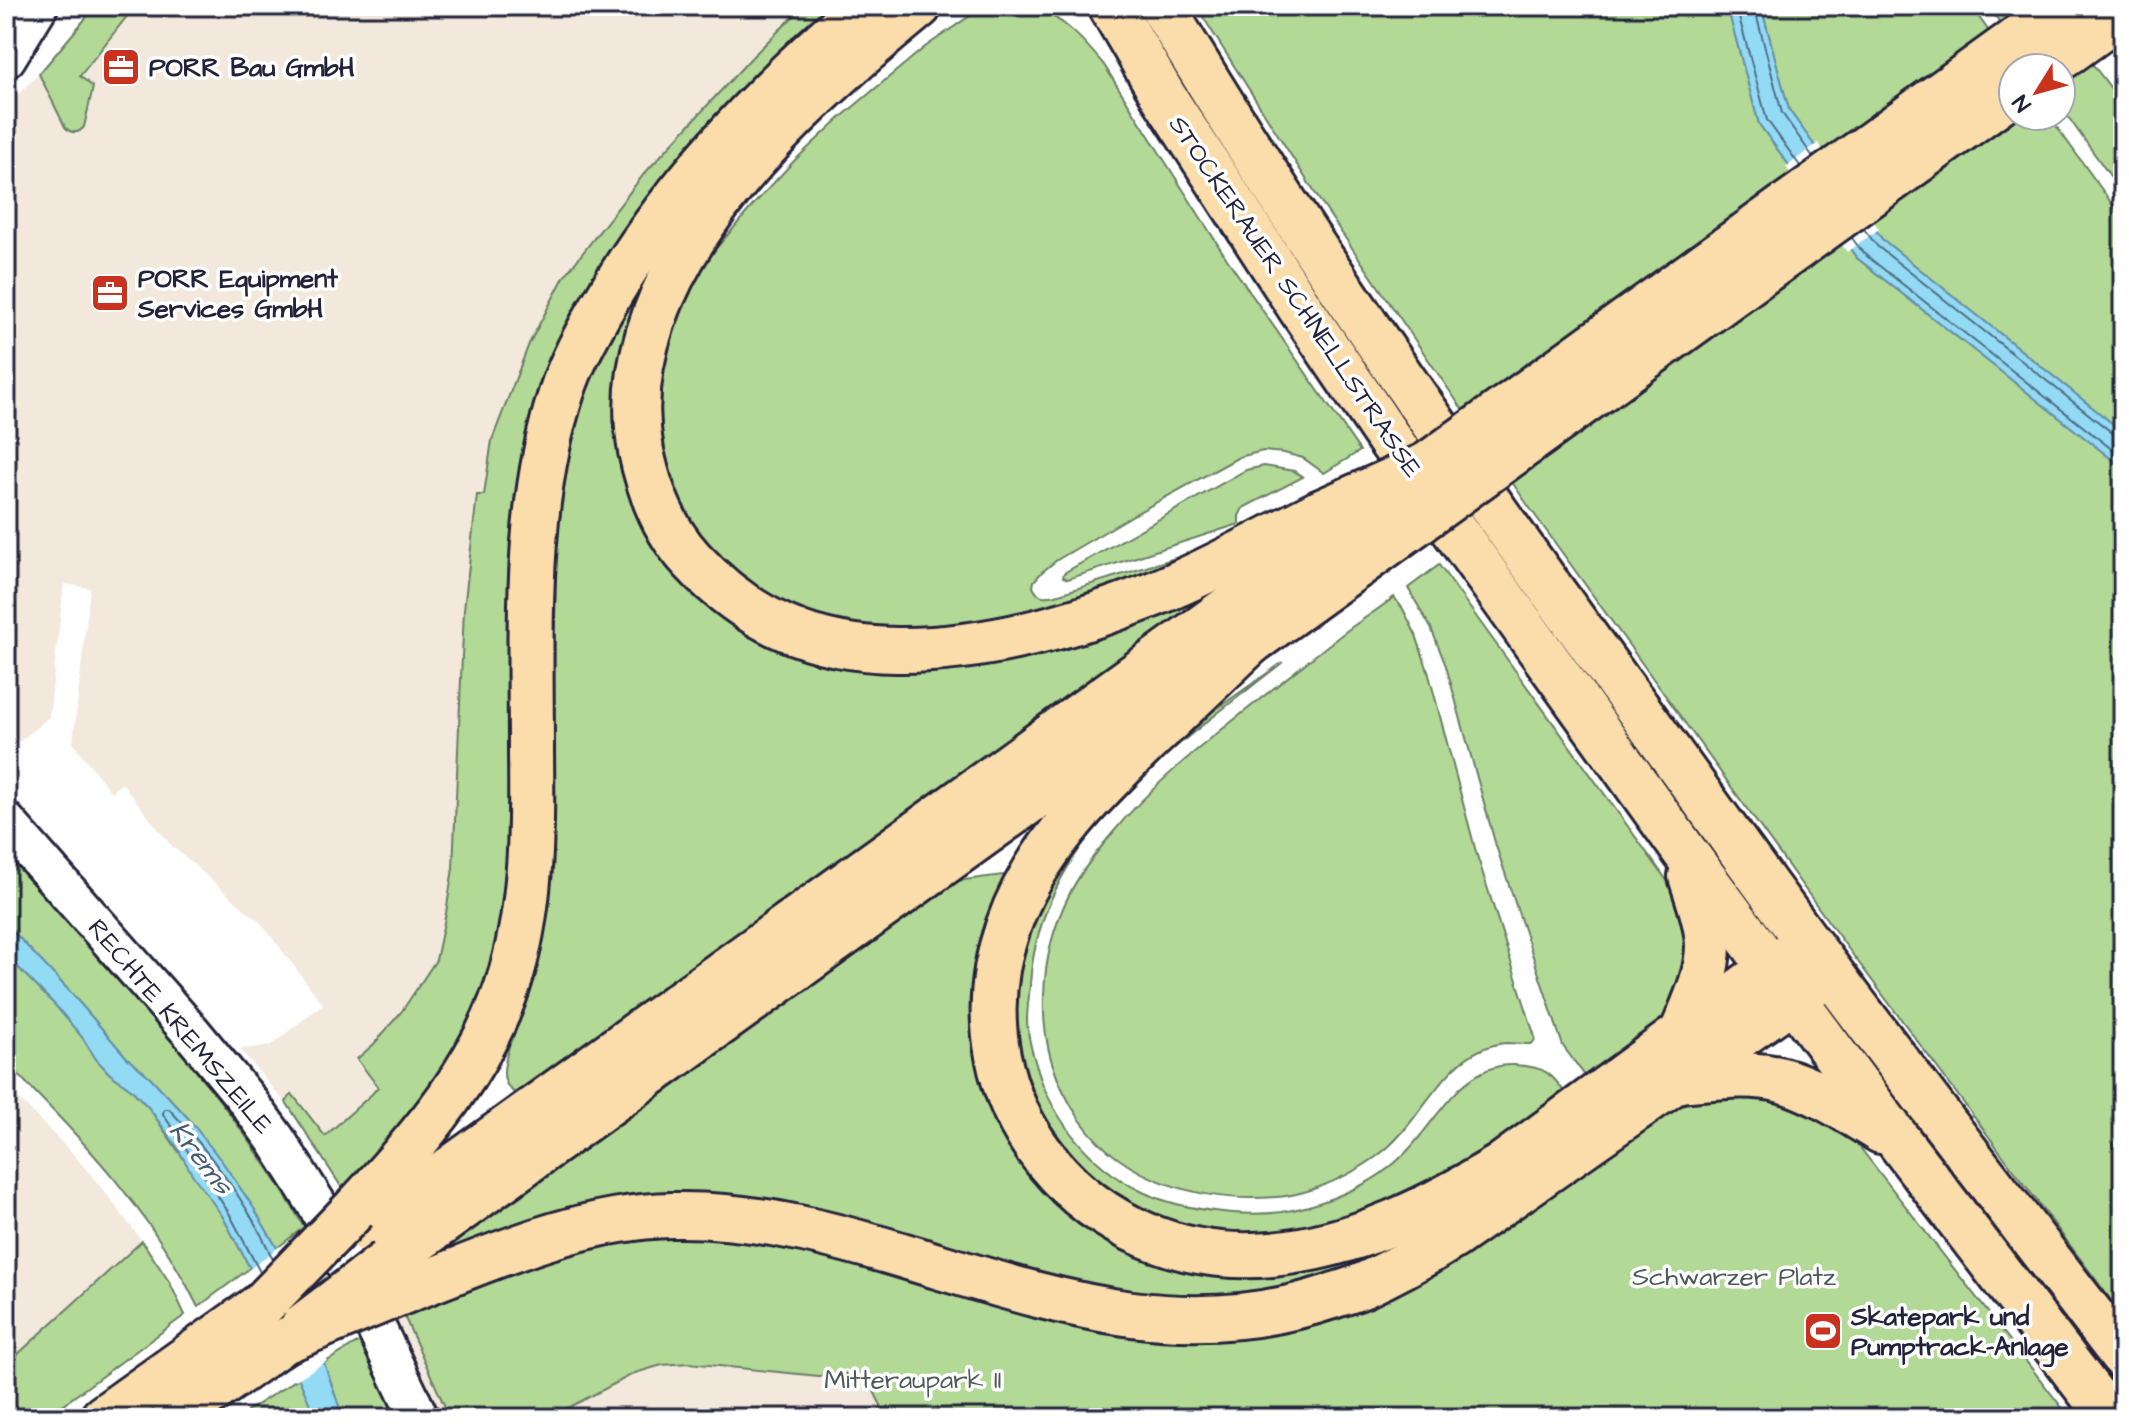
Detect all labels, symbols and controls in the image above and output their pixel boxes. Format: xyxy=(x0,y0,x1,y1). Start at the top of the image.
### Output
office icon: PORR Bau GmbH xyxy=(100,46,142,88)
place label: PORR Bau GmbH xyxy=(149,50,355,86)
north arrow xyxy=(1997,52,2077,132)
text: N xyxy=(2006,88,2039,118)
street label: STOCKERAUER SCHNELLSTRASSE xyxy=(1160,108,1430,485)
place label: PORR Equipment Services GmbH xyxy=(137,261,338,327)
office icon: PORR Equipment Services GmbH xyxy=(89,272,131,314)
street label: RECHTE KREMSZEILE xyxy=(79,911,281,1142)
water label: Krems xyxy=(160,1113,243,1204)
park label: Schwarzer Platz xyxy=(1632,1259,1836,1295)
place label: Skatepark und Pumptrack-Anlage xyxy=(1850,1299,2069,1368)
sports icon: Skatepark und Pumptrack-Anlage xyxy=(1802,1310,1844,1352)
park label: Mitteraupark II xyxy=(824,1362,1002,1398)

